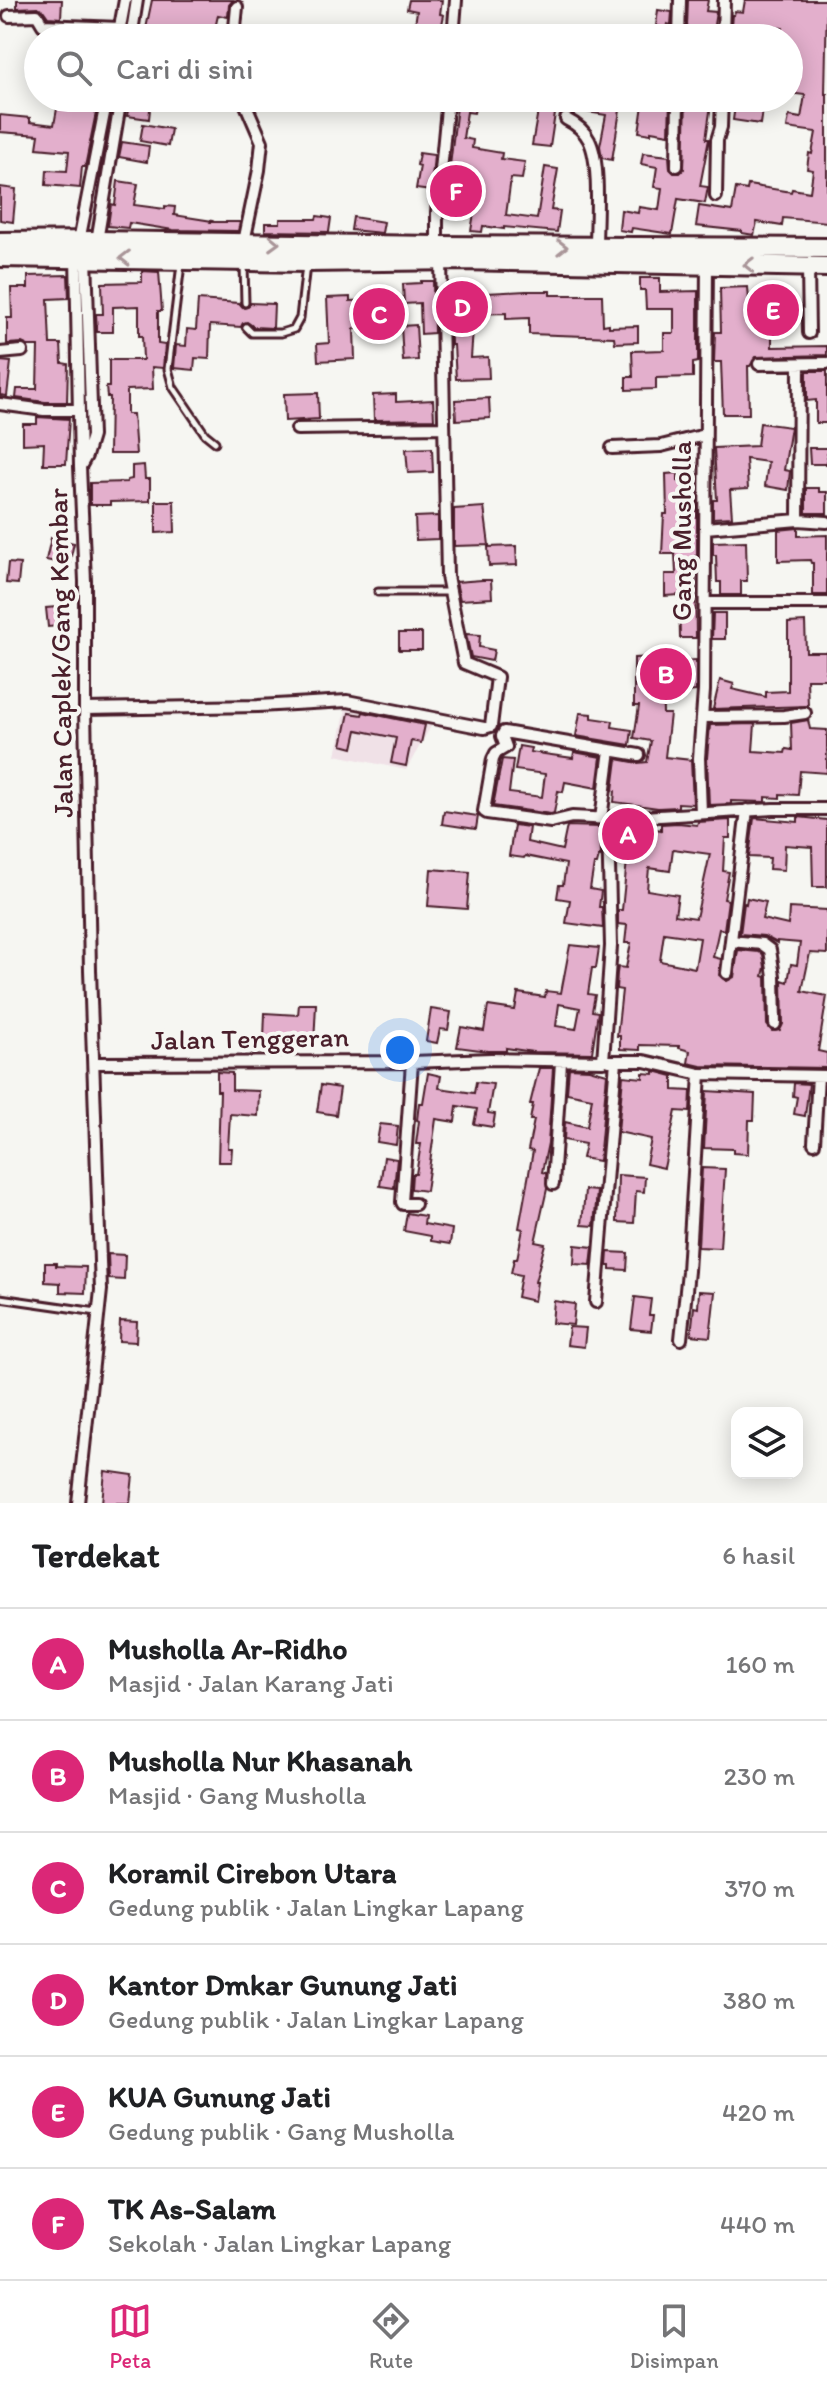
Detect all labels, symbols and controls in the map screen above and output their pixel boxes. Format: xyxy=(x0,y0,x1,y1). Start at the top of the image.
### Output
search box xyxy=(24,24,803,112)
icon: search xyxy=(52,46,96,90)
text: Cari di sini xyxy=(116,50,254,87)
pin: F xyxy=(430,161,482,221)
one-way arrow xyxy=(268,235,281,252)
one-way arrow xyxy=(556,238,569,256)
one-way arrow xyxy=(118,249,131,267)
one-way arrow xyxy=(742,257,755,274)
pin: D xyxy=(436,277,488,337)
pin: E xyxy=(747,280,799,340)
pin: C xyxy=(353,284,405,344)
street label: Gang Musholla xyxy=(664,440,698,621)
street label: Jalan Caplek/Gang Kembar xyxy=(40,487,80,818)
pin: B xyxy=(640,644,692,704)
pin: A xyxy=(602,804,654,864)
street label: Jalan Tenggeran xyxy=(151,1019,350,1057)
your location xyxy=(380,1030,420,1070)
map controls xyxy=(731,1407,803,1479)
button: layers xyxy=(731,1407,803,1479)
text: Terdekat xyxy=(32,1535,160,1576)
text: 6 hasil xyxy=(722,1539,795,1571)
text: Musholla Ar-Ridho xyxy=(108,1630,347,1667)
text: A xyxy=(50,1648,66,1680)
text: 160 m xyxy=(725,1648,795,1680)
text: Masjid · Jalan Karang Jati xyxy=(108,1667,394,1699)
text: Musholla Nur Khasanah xyxy=(108,1742,412,1779)
text: B xyxy=(50,1760,66,1792)
text: 230 m xyxy=(723,1760,795,1792)
text: Masjid · Gang Musholla xyxy=(108,1779,366,1811)
text: Koramil Cirebon Utara xyxy=(108,1854,397,1891)
text: C xyxy=(50,1872,66,1904)
text: 370 m xyxy=(724,1872,795,1904)
text: Gedung publik · Jalan Lingkar Lapang xyxy=(108,1891,524,1923)
text: Kantor Dmkar Gunung Jati xyxy=(108,1966,457,2003)
text: D xyxy=(49,1984,67,2016)
text: 380 m xyxy=(723,1984,795,2016)
text: Gedung publik · Jalan Lingkar Lapang xyxy=(108,2003,524,2035)
text: KUA Gunung Jati xyxy=(108,2078,331,2115)
text: E xyxy=(51,2096,65,2128)
text: 420 m xyxy=(722,2096,795,2128)
text: Gedung publik · Gang Musholla xyxy=(108,2115,455,2147)
text: TK As-Salam xyxy=(108,2190,276,2227)
text: F xyxy=(51,2208,65,2240)
text: 440 m xyxy=(720,2208,795,2240)
text: Sekolah · Jalan Lingkar Lapang xyxy=(108,2227,451,2259)
tab: Peta xyxy=(108,2299,152,2374)
tab: Rute xyxy=(369,2299,413,2374)
tab: Disimpan xyxy=(630,2299,719,2374)

